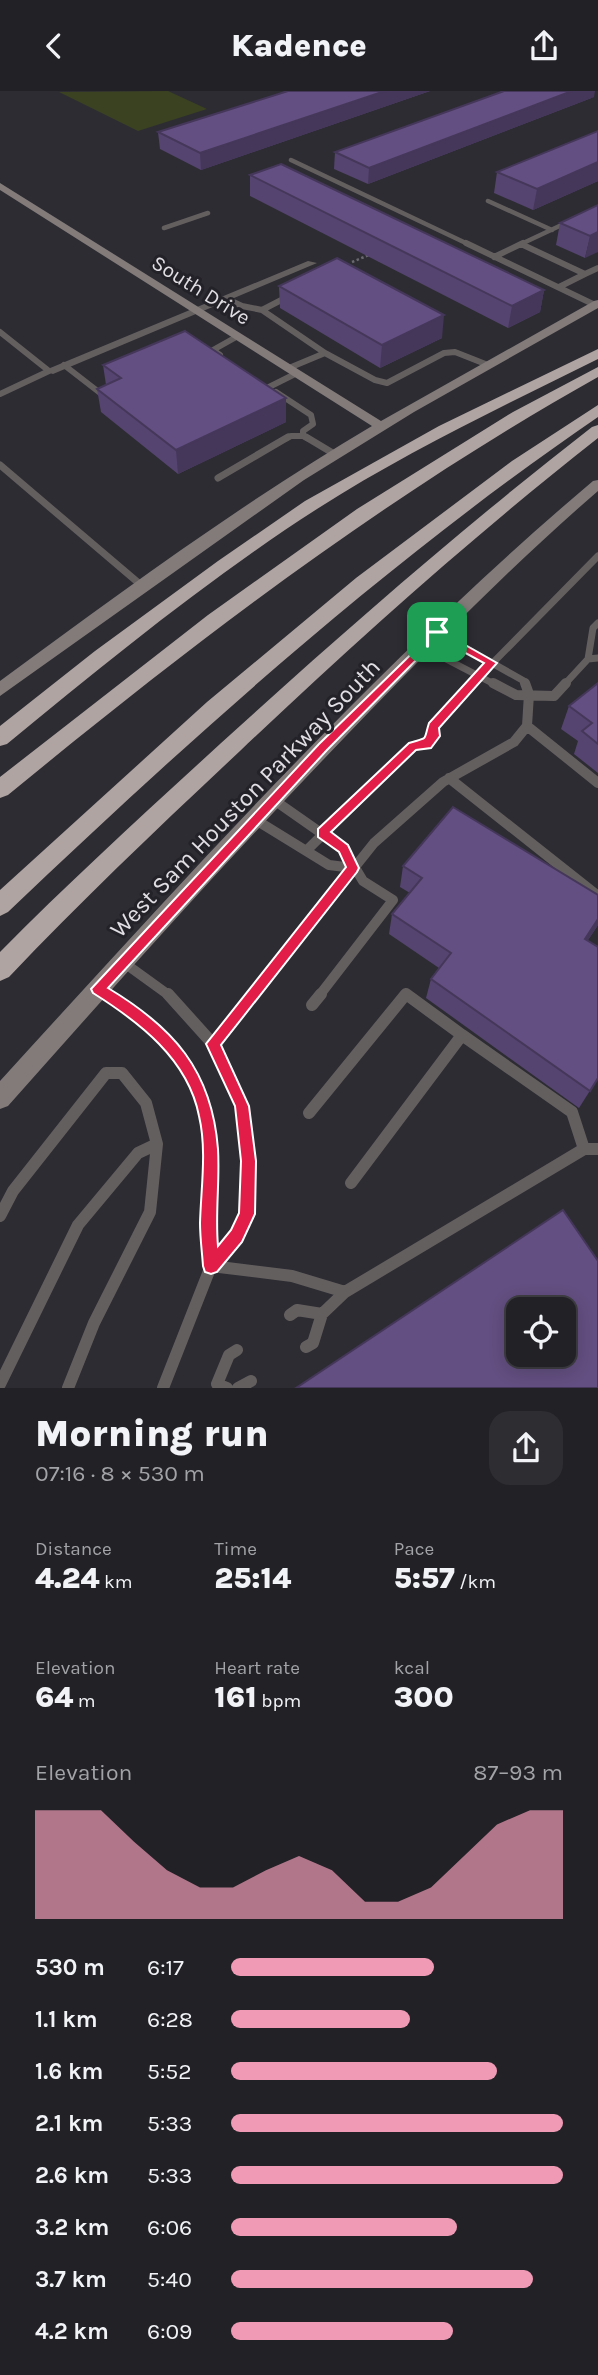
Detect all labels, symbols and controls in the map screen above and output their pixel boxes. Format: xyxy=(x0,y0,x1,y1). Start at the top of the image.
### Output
icon: back xyxy=(35,27,73,65)
text: Kadence xyxy=(231,27,367,64)
icon: share xyxy=(525,27,563,65)
street label: South Drive xyxy=(147,250,255,330)
pin xyxy=(407,602,467,662)
icon: arrive xyxy=(418,613,456,651)
street label: West Sam Houston Parkway South xyxy=(104,653,386,943)
map controls xyxy=(506,1297,576,1367)
button: locate xyxy=(506,1297,576,1367)
text: Morning run xyxy=(35,1411,269,1456)
button: share xyxy=(489,1411,563,1485)
text: 07:16 · 8 × 530 m xyxy=(35,1460,205,1487)
text: Distance xyxy=(35,1538,112,1560)
text: Time xyxy=(214,1538,257,1560)
text: Pace xyxy=(394,1538,434,1560)
text: 4.24 xyxy=(35,1560,100,1596)
text: 25:14 xyxy=(214,1560,291,1596)
text: 5:57 xyxy=(394,1560,455,1596)
text: km xyxy=(100,1571,133,1593)
text: /km xyxy=(455,1571,496,1593)
text: Elevation xyxy=(35,1657,115,1679)
text: Heart rate xyxy=(214,1657,300,1679)
text: kcal xyxy=(394,1657,430,1679)
text: 64 xyxy=(35,1679,73,1715)
text: 161 xyxy=(214,1679,257,1715)
text: 300 xyxy=(394,1679,454,1715)
text: m xyxy=(73,1690,96,1712)
text: bpm xyxy=(257,1690,301,1712)
text: Elevation xyxy=(35,1759,132,1786)
text: 87–93 m xyxy=(473,1759,563,1786)
text: 530 m xyxy=(35,1954,105,1981)
text: 6:17 xyxy=(147,1954,184,1981)
text: 1.1 km xyxy=(35,2006,98,2033)
text: 6:28 xyxy=(147,2006,193,2033)
text: 1.6 km xyxy=(35,2058,103,2085)
text: 5:52 xyxy=(147,2058,192,2085)
text: 2.1 km xyxy=(35,2110,103,2137)
text: 5:33 xyxy=(147,2110,192,2137)
text: 2.6 km xyxy=(35,2162,109,2189)
text: 5:33 xyxy=(147,2162,192,2189)
text: 3.2 km xyxy=(35,2214,109,2241)
text: 6:06 xyxy=(147,2214,192,2241)
text: 3.7 km xyxy=(35,2266,107,2293)
text: 5:40 xyxy=(147,2266,192,2293)
text: 4.2 km xyxy=(35,2318,109,2345)
text: 6:09 xyxy=(147,2318,192,2345)

